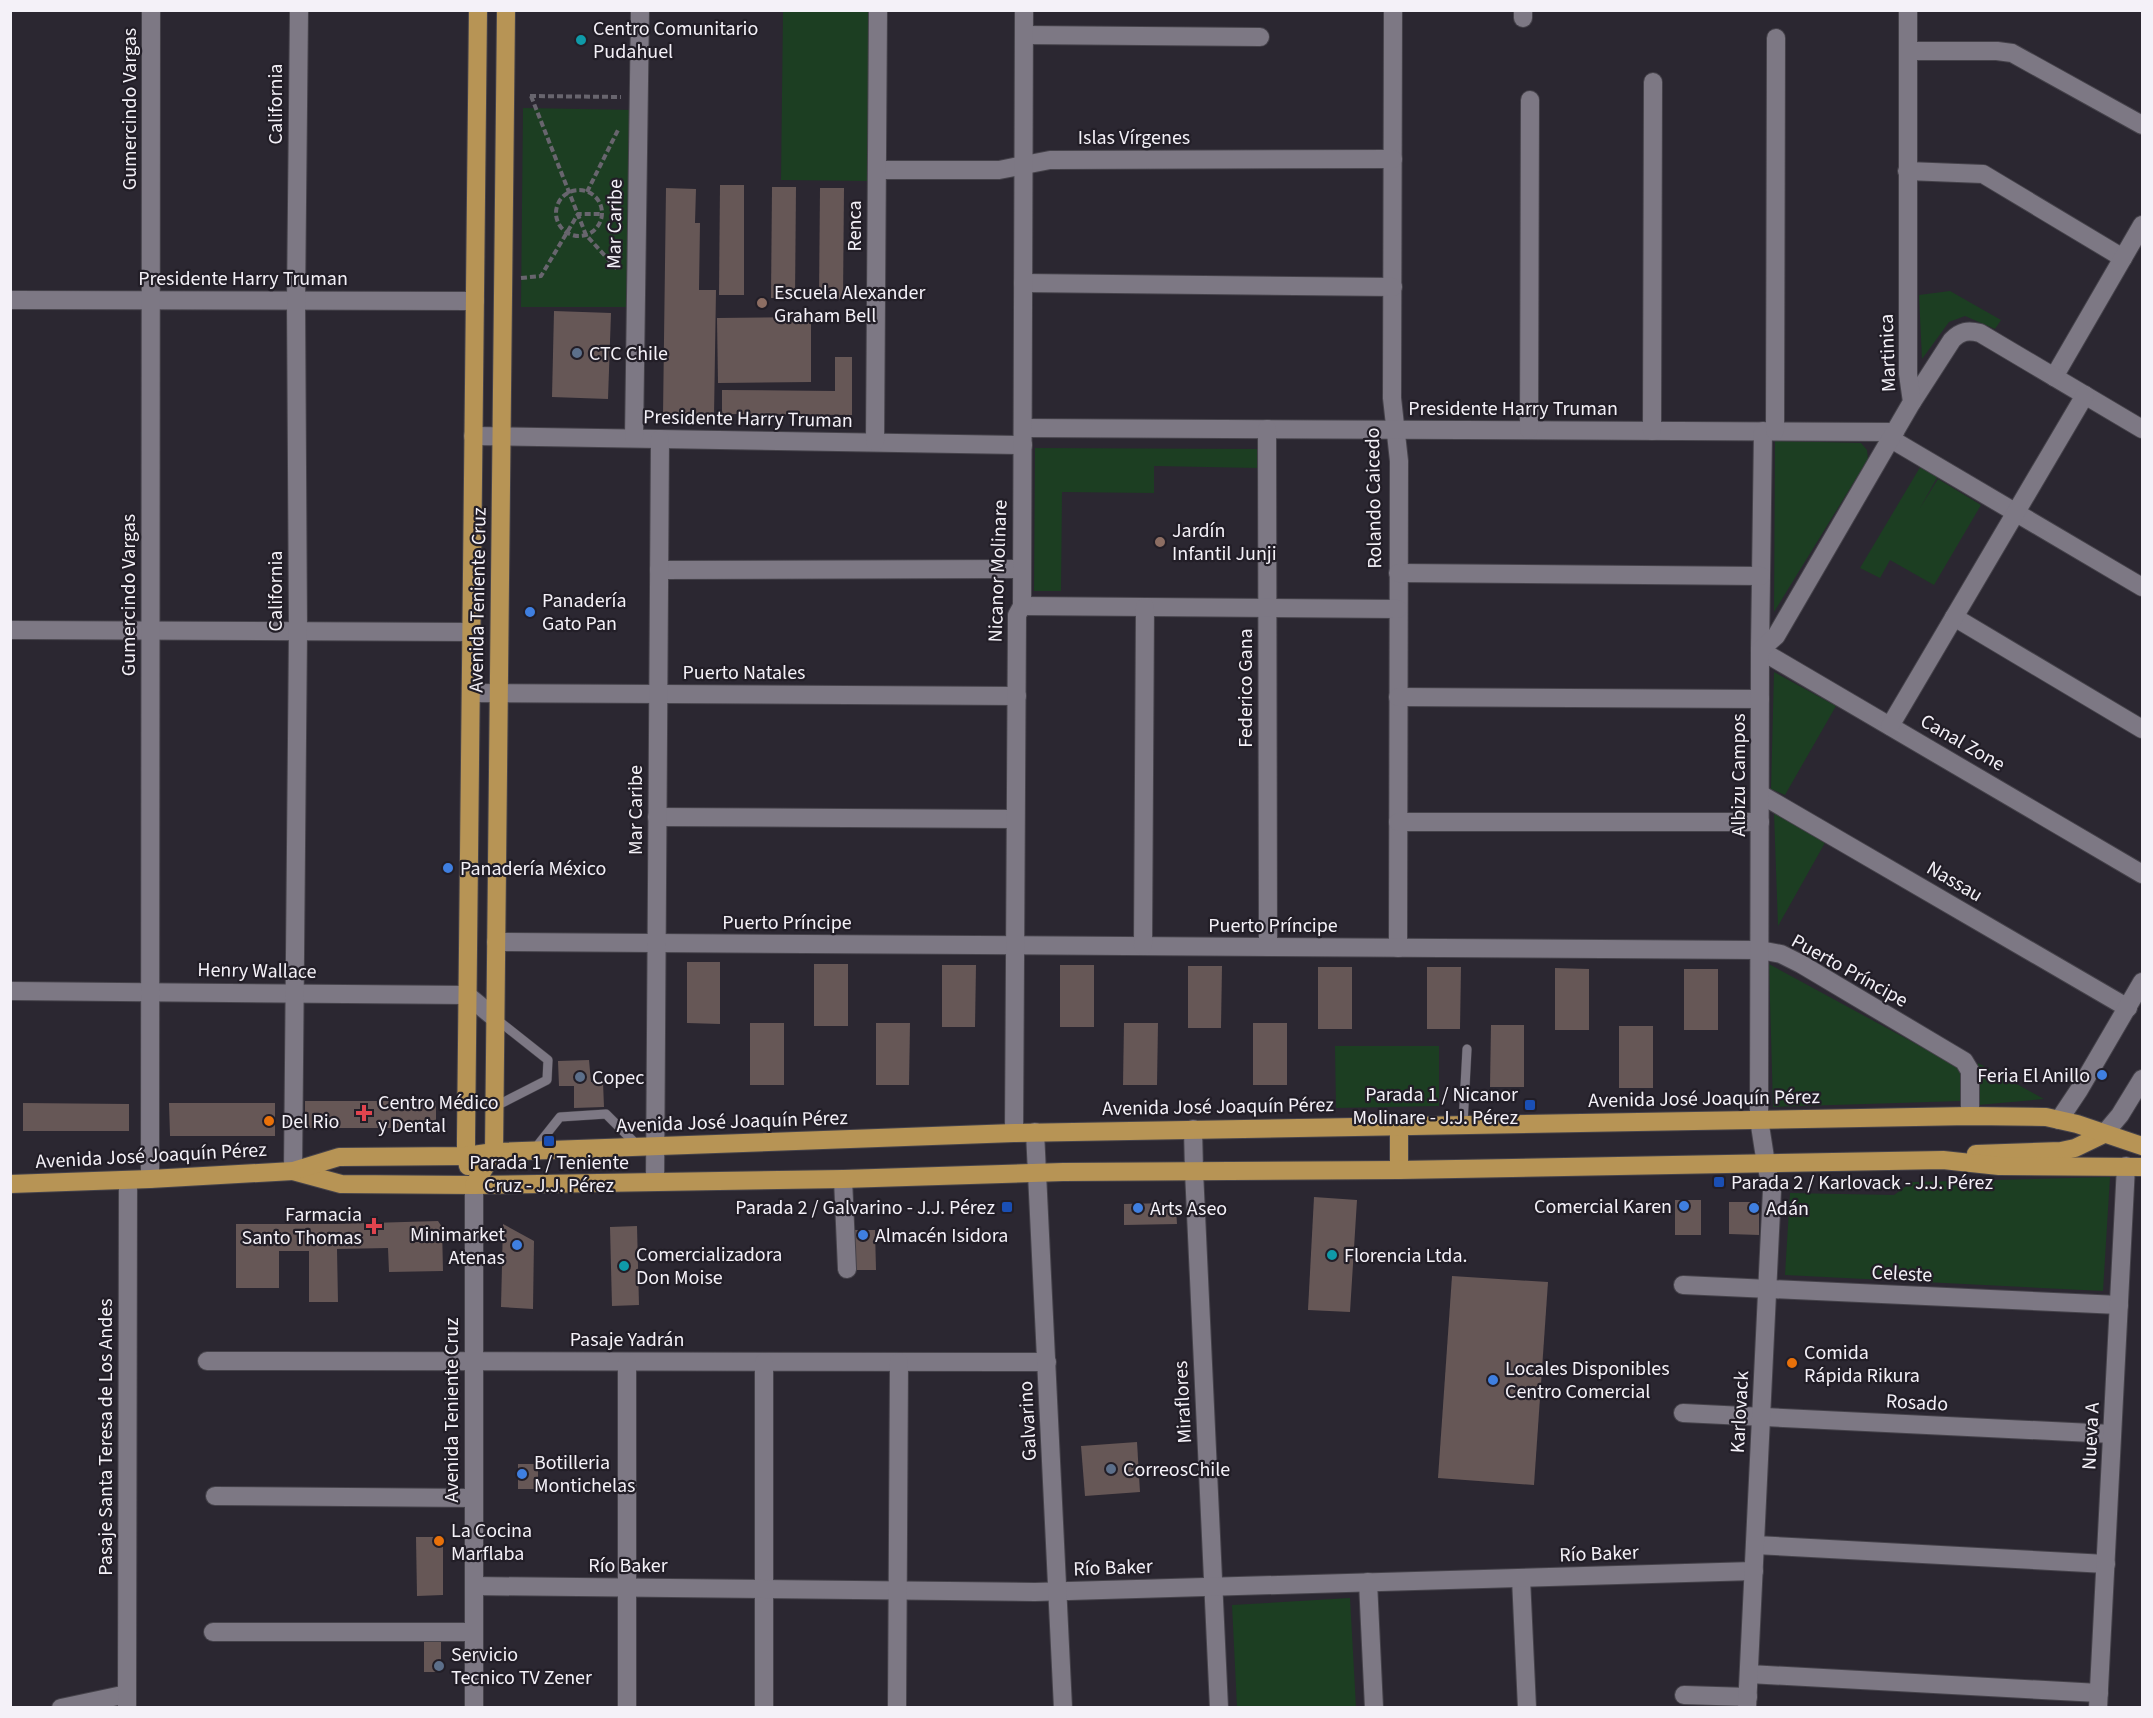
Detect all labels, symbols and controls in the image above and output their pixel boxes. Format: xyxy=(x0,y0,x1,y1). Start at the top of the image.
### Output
place label: Centro Comunitario Pudahuel xyxy=(593,15,758,66)
street label: Gumercindo Vargas xyxy=(116,28,144,190)
marker: Centro Comunitario Pudahuel xyxy=(574,33,588,47)
street label: California xyxy=(262,64,290,144)
street label: Islas Vírgenes xyxy=(1078,124,1190,152)
street label: Mar Caribe xyxy=(600,179,630,269)
street label: Renca xyxy=(841,200,869,252)
street label: Presidente Harry Truman xyxy=(138,265,348,293)
place label: Escuela Alexander Graham Bell xyxy=(774,279,926,330)
marker: Escuela Alexander Graham Bell xyxy=(755,296,769,310)
street label: Martinica xyxy=(1873,313,1903,392)
place label: CTC Chile xyxy=(589,340,668,368)
marker: CTC Chile xyxy=(570,346,584,360)
street label: Presidente Harry Truman xyxy=(1408,395,1618,423)
street label: Presidente Harry Truman xyxy=(643,403,853,435)
street label: Rolando Caicedo xyxy=(1359,427,1389,569)
street label: Nicanor Molinare xyxy=(982,499,1014,643)
street label: Avenida Teniente Cruz xyxy=(462,507,494,693)
street label: Gumercindo Vargas xyxy=(115,514,143,676)
place label: Jardín Infantil Junji xyxy=(1172,517,1277,568)
marker: Jardín Infantil Junji xyxy=(1153,535,1167,549)
street label: California xyxy=(262,551,290,631)
place label: Panadería Gato Pan xyxy=(542,587,627,638)
marker: Panadería Gato Pan xyxy=(523,605,537,619)
street label: Federico Gana xyxy=(1232,628,1260,748)
street label: Puerto Natales xyxy=(683,659,805,687)
street label: Canal Zone xyxy=(1915,707,2010,778)
street label: Albizu Campos xyxy=(1725,713,1753,837)
street label: Mar Caribe xyxy=(622,765,650,855)
place label: Panadería México xyxy=(460,855,606,883)
street label: Nassau xyxy=(1921,855,1988,909)
marker: Panadería México xyxy=(441,861,455,875)
street label: Puerto Príncipe xyxy=(722,909,852,937)
street label: Puerto Príncipe xyxy=(1208,912,1338,940)
street label: Puerto Príncipe xyxy=(1786,927,1913,1015)
street label: Henry Wallace xyxy=(197,956,317,986)
place label: Feria El Anillo xyxy=(1977,1062,2090,1090)
place label: Copec xyxy=(592,1064,644,1092)
marker: Feria El Anillo xyxy=(2095,1068,2109,1082)
marker: Copec xyxy=(573,1070,587,1084)
place label: Parada 1 / Nicanor Molinare - J.J. Pérez xyxy=(1353,1081,1518,1132)
street label: Avenida José Joaquín Pérez xyxy=(1588,1083,1820,1115)
place label: Centro Médico y Dental xyxy=(378,1089,499,1140)
street label: Avenida José Joaquín Pérez xyxy=(1102,1091,1334,1123)
marker: Parada 1 / Nicanor Molinare - J.J. Pérez xyxy=(1523,1098,1537,1112)
marker: Centro Médico y Dental xyxy=(355,1104,373,1122)
street label: Avenida José Joaquín Pérez xyxy=(616,1104,848,1140)
place label: Del Rio xyxy=(281,1108,339,1136)
marker: Del Rio xyxy=(262,1114,276,1128)
marker: Parada 1 / Teniente Cruz - J.J. Pérez xyxy=(542,1134,556,1148)
street label: Avenida José Joaquín Pérez xyxy=(35,1136,267,1176)
place label: Parada 1 / Teniente Cruz - J.J. Pérez xyxy=(469,1149,629,1200)
place label: Parada 2 / Karlovack - J.J. Pérez xyxy=(1731,1169,1993,1197)
marker: Parada 2 / Karlovack - J.J. Pérez xyxy=(1712,1175,1726,1189)
place label: Comercial Karen xyxy=(1534,1193,1672,1221)
place label: Parada 2 / Galvarino - J.J. Pérez xyxy=(735,1194,995,1222)
place label: Arts Aseo xyxy=(1150,1195,1227,1223)
place label: Adán xyxy=(1766,1195,1809,1223)
marker: Comercial Karen xyxy=(1677,1199,1691,1213)
marker: Parada 2 / Galvarino - J.J. Pérez xyxy=(1000,1200,1014,1214)
place label: Farmacia Santo Thomas xyxy=(241,1201,362,1252)
marker: Arts Aseo xyxy=(1131,1201,1145,1215)
marker: Adán xyxy=(1747,1201,1761,1215)
marker: Farmacia Santo Thomas xyxy=(367,1219,381,1233)
place label: Minimarket Atenas xyxy=(410,1221,505,1272)
place label: Almacén Isidora xyxy=(875,1222,1008,1250)
marker: Almacén Isidora xyxy=(856,1228,870,1242)
marker: Minimarket Atenas xyxy=(510,1238,524,1252)
place label: Comercializadora Don Moise xyxy=(636,1241,782,1292)
place label: Florencia Ltda. xyxy=(1344,1242,1468,1270)
marker: Florencia Ltda. xyxy=(1325,1248,1339,1262)
street label: Celeste xyxy=(1871,1258,1933,1290)
marker: Comercializadora Don Moise xyxy=(617,1259,631,1273)
street label: Pasaje Santa Teresa de Los Andes xyxy=(92,1298,120,1576)
street label: Avenida Teniente Cruz xyxy=(438,1317,466,1503)
street label: Pasaje Yadrán xyxy=(570,1326,684,1354)
place label: Comida Rápida Rikura xyxy=(1804,1339,1920,1390)
place label: Locales Disponibles Centro Comercial xyxy=(1505,1355,1670,1406)
marker: Comida Rápida Rikura xyxy=(1785,1356,1799,1370)
street label: Miraflores xyxy=(1167,1360,1199,1444)
street label: Karlovack xyxy=(1724,1370,1756,1454)
marker: Locales Disponibles Centro Comercial xyxy=(1486,1373,1500,1387)
street label: Galvarino xyxy=(1012,1380,1044,1462)
street label: Rosado xyxy=(1885,1387,1949,1419)
street label: Nueva A xyxy=(2075,1401,2107,1471)
place label: Botilleria Montichelas xyxy=(534,1449,635,1500)
place label: CorreosChile xyxy=(1123,1456,1230,1484)
marker: CorreosChile xyxy=(1104,1462,1118,1476)
marker: Botilleria Montichelas xyxy=(515,1467,529,1481)
place label: La Cocina Marflaba xyxy=(451,1517,532,1568)
marker: La Cocina Marflaba xyxy=(432,1534,446,1548)
street label: Río Baker xyxy=(1559,1539,1639,1569)
street label: Río Baker xyxy=(588,1552,668,1580)
street label: Río Baker xyxy=(1073,1553,1153,1583)
place label: Servicio Tecnico TV Zener xyxy=(451,1641,592,1692)
marker: Servicio Tecnico TV Zener xyxy=(432,1659,446,1673)

